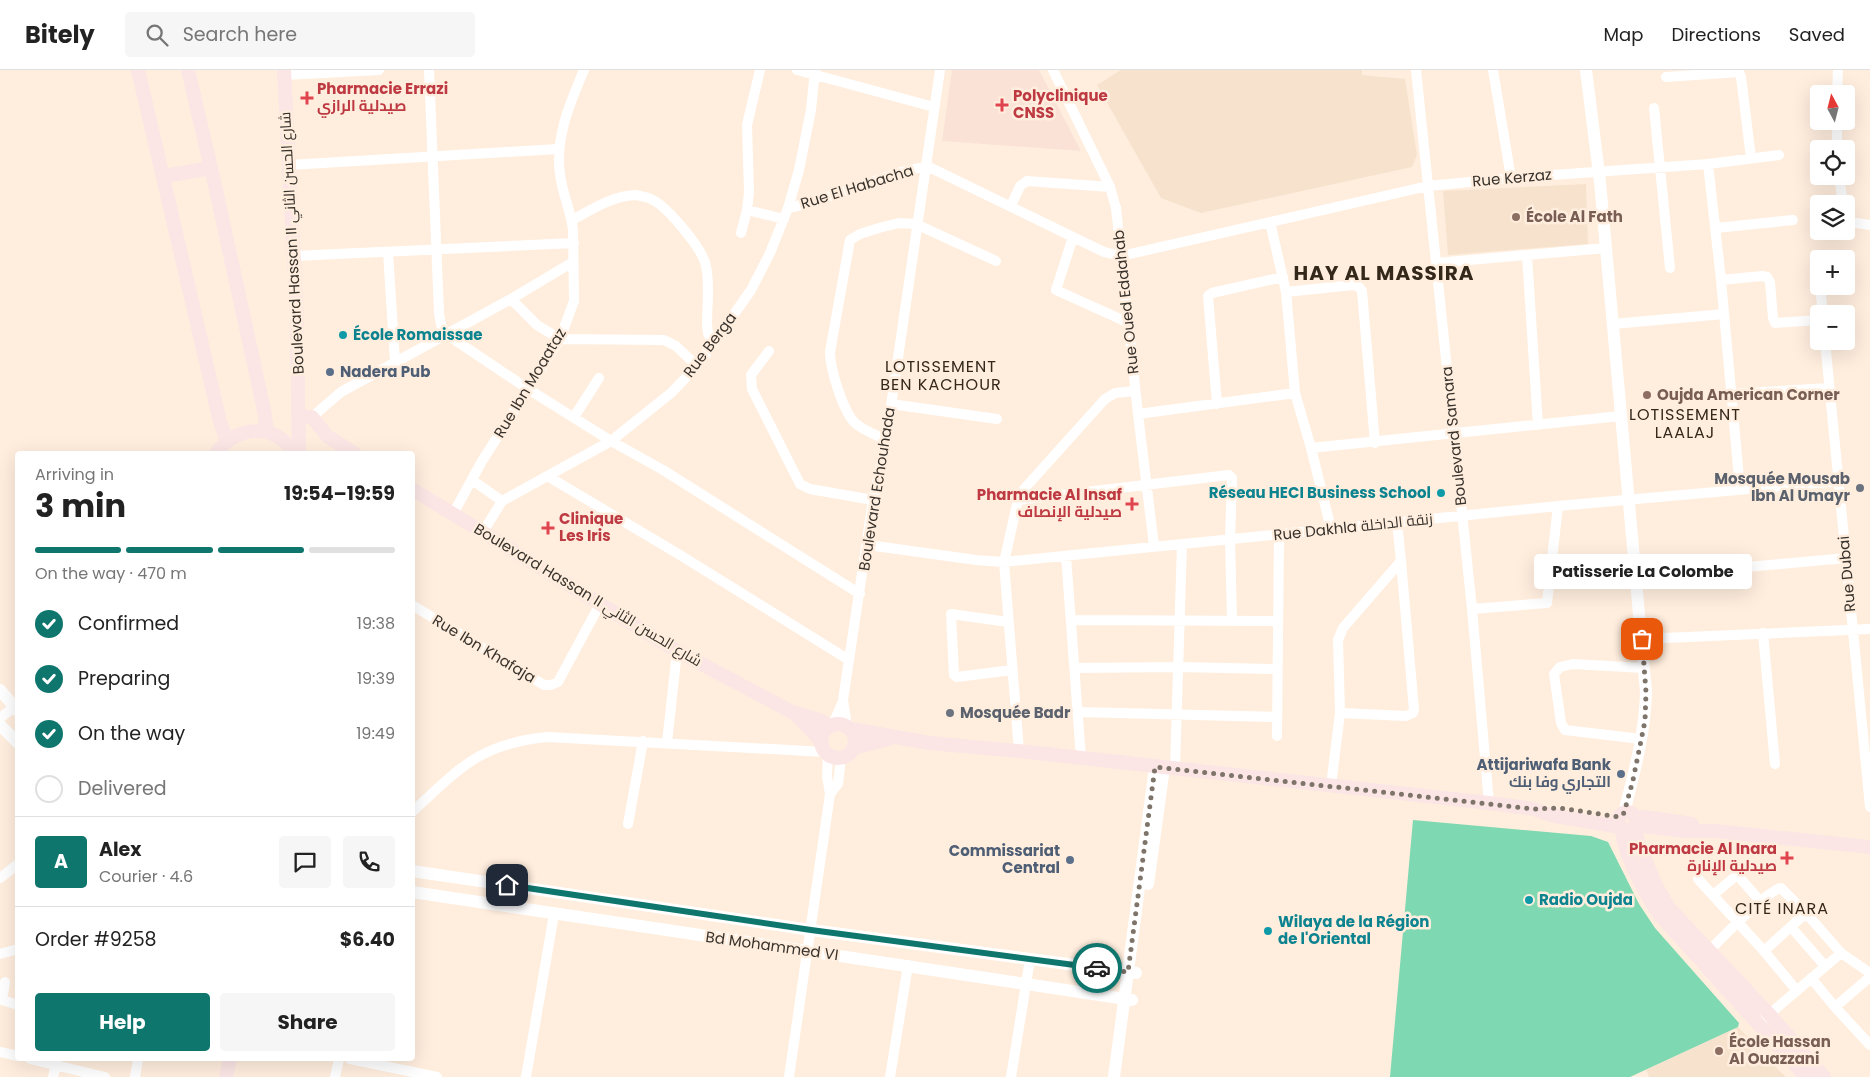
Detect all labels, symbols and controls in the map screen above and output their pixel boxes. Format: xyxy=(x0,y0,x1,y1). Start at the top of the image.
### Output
search box xyxy=(125,12,475,57)
text: Bitely xyxy=(25,18,95,51)
icon: search xyxy=(143,21,171,49)
text: Search here xyxy=(183,21,297,48)
text: Map xyxy=(1604,22,1643,47)
text: Directions xyxy=(1671,22,1761,47)
text: Saved xyxy=(1789,22,1845,47)
place label: Pharmacie Errazi صيدلية الرازي xyxy=(317,78,448,118)
place label: Polyclinique CNSS xyxy=(1013,85,1108,123)
north arrow xyxy=(1810,85,1855,130)
map controls xyxy=(1810,85,1855,350)
marker: Pharmacie Errazi صيدلية الرازي xyxy=(301,92,313,104)
marker: Polyclinique CNSS xyxy=(995,98,1009,112)
street label: Boulevard Hassan II شارع الحسن الثاني xyxy=(274,111,311,375)
button: locate xyxy=(1810,140,1855,185)
street label: Rue El Habacha xyxy=(798,159,916,214)
street label: Rue Kerzaz xyxy=(1471,164,1553,191)
button: layers xyxy=(1810,195,1855,240)
place label: École Al Fath xyxy=(1526,206,1623,227)
marker: École Al Fath xyxy=(1510,211,1522,223)
street label: Rue Oued Eddahab xyxy=(1107,229,1144,375)
button: + xyxy=(1810,250,1855,295)
district label: HAY AL MASSIRA xyxy=(1294,259,1474,287)
button: − xyxy=(1810,305,1855,350)
street label: Rue Berga xyxy=(678,308,741,382)
place label: École Romaissae xyxy=(353,324,483,345)
street label: Rue Ibn Moaataz xyxy=(488,324,571,442)
marker: École Romaissae xyxy=(337,329,349,341)
district label: LOTISSEMENT BEN KACHOUR xyxy=(880,355,1002,396)
place label: Nadera Pub xyxy=(340,361,430,382)
street label: Boulevard Samara xyxy=(1436,365,1471,507)
marker: Nadera Pub xyxy=(324,366,336,378)
place label: Oujda American Corner xyxy=(1657,384,1840,405)
marker: Oujda American Corner xyxy=(1641,389,1653,401)
district label: LOTISSEMENT LAALAJ xyxy=(1629,403,1741,444)
street label: Boulevard Echouhada xyxy=(853,406,900,572)
text: Arriving in xyxy=(35,463,114,486)
place label: Mosquée Mousab Ibn Al Umayr xyxy=(1714,468,1851,506)
text: 19:54–19:59 xyxy=(284,480,395,507)
place label: Réseau HECI Business School xyxy=(1209,482,1431,503)
marker: Mosquée Mousab Ibn Al Umayr xyxy=(1854,482,1866,494)
text: 3 min xyxy=(35,483,126,528)
place label: Pharmacie Al Insaf صيدلية الإنصاف xyxy=(977,484,1123,522)
marker: Réseau HECI Business School xyxy=(1435,487,1447,499)
marker: Pharmacie Al Insaf صيدلية الإنصاف xyxy=(1126,498,1138,510)
place label: Clinique Les Iris xyxy=(559,508,623,546)
street label: Rue Dakhla زنقة الداخلة xyxy=(1272,508,1434,545)
street label: Boulevard Hassan II شارع الحسن الثاني xyxy=(469,518,706,673)
marker: Clinique Les Iris xyxy=(541,521,555,535)
street label: Rue Dubai xyxy=(1833,535,1860,613)
callout: Patisserie La Colombe xyxy=(1533,554,1751,589)
text: Patisserie La Colombe xyxy=(1552,560,1734,583)
text: On the way · 470 m xyxy=(35,562,187,585)
street label: Rue Ibn Khafaja xyxy=(429,609,540,688)
icon: check xyxy=(35,610,63,638)
text: Confirmed xyxy=(78,610,179,637)
text: 19:38 xyxy=(357,612,395,635)
pin xyxy=(1621,618,1663,660)
icon: bag xyxy=(1628,625,1656,653)
icon: check xyxy=(35,665,63,693)
text: Preparing xyxy=(78,665,170,692)
text: 19:39 xyxy=(357,667,395,690)
place label: Mosquée Badr xyxy=(960,702,1071,723)
marker: Mosquée Badr xyxy=(944,707,956,719)
icon: check xyxy=(35,720,63,748)
text: On the way xyxy=(78,720,185,747)
text: 19:49 xyxy=(356,722,395,745)
place label: Attijariwafa Bank التجاري وفا بنك xyxy=(1477,754,1612,794)
marker: Attijariwafa Bank التجاري وفا بنك xyxy=(1615,768,1627,780)
text: Delivered xyxy=(78,775,167,802)
text: Alex xyxy=(99,836,141,863)
button: chat xyxy=(279,836,331,888)
button: phone xyxy=(343,836,395,888)
place label: Pharmacie Al Inara صيدلية الإنارة xyxy=(1629,838,1777,876)
place label: Commissariat Central xyxy=(949,840,1060,878)
text: A xyxy=(54,848,68,875)
marker: Pharmacie Al Inara صيدلية الإنارة xyxy=(1781,852,1793,864)
marker: Commissariat Central xyxy=(1064,854,1076,866)
pin xyxy=(486,864,528,906)
text: Courier · 4.6 xyxy=(99,865,193,888)
icon: home xyxy=(493,871,521,899)
place label: Radio Oujda xyxy=(1539,889,1633,910)
marker: Radio Oujda xyxy=(1523,894,1535,906)
district label: CITÉ INARA xyxy=(1735,897,1829,920)
place label: Wilaya de la Région de l'Oriental xyxy=(1278,911,1429,949)
marker: Wilaya de la Région de l'Oriental xyxy=(1262,925,1274,937)
text: Order #9258 xyxy=(35,926,157,953)
text: $6.40 xyxy=(340,926,395,953)
street label: Bd Mohammed VI xyxy=(704,926,840,965)
courier xyxy=(1072,943,1122,993)
icon: car xyxy=(1083,954,1111,982)
button: Help xyxy=(35,993,210,1051)
button: Share xyxy=(220,993,395,1051)
place label: École Hassan Al Ouazzani xyxy=(1729,1031,1831,1069)
marker: École Hassan Al Ouazzani xyxy=(1713,1045,1725,1057)

